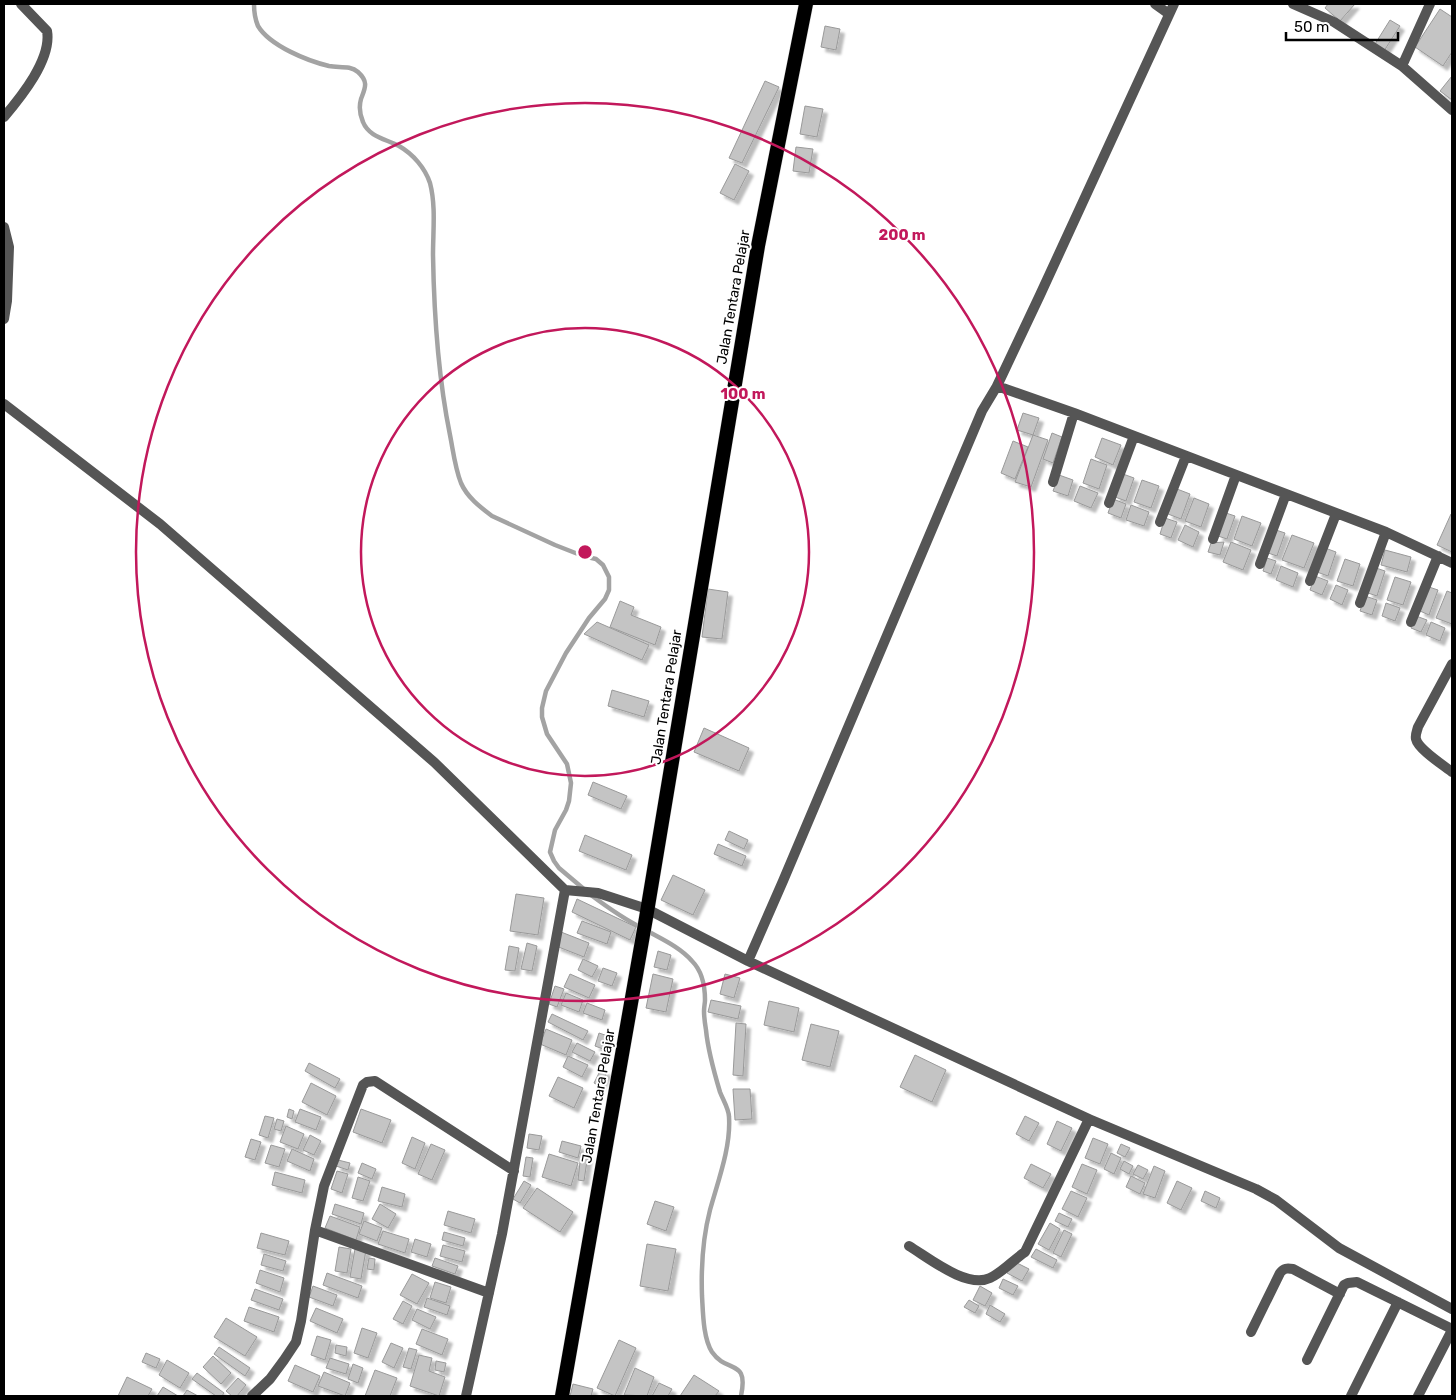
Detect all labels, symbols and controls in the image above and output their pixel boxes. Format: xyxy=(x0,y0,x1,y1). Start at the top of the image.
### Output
scale bar xyxy=(1286,10,1398,42)
text: 50 m xyxy=(1294,18,1329,36)
text: 200 m xyxy=(878,226,926,244)
street label: Jalan Tentara Pelajar xyxy=(713,228,754,366)
text: 100 m xyxy=(721,385,765,403)
centre of rings xyxy=(576,543,594,561)
street label: Jalan Tentara Pelajar xyxy=(647,628,686,766)
street label: Jalan Tentara Pelajar xyxy=(578,1027,619,1165)

